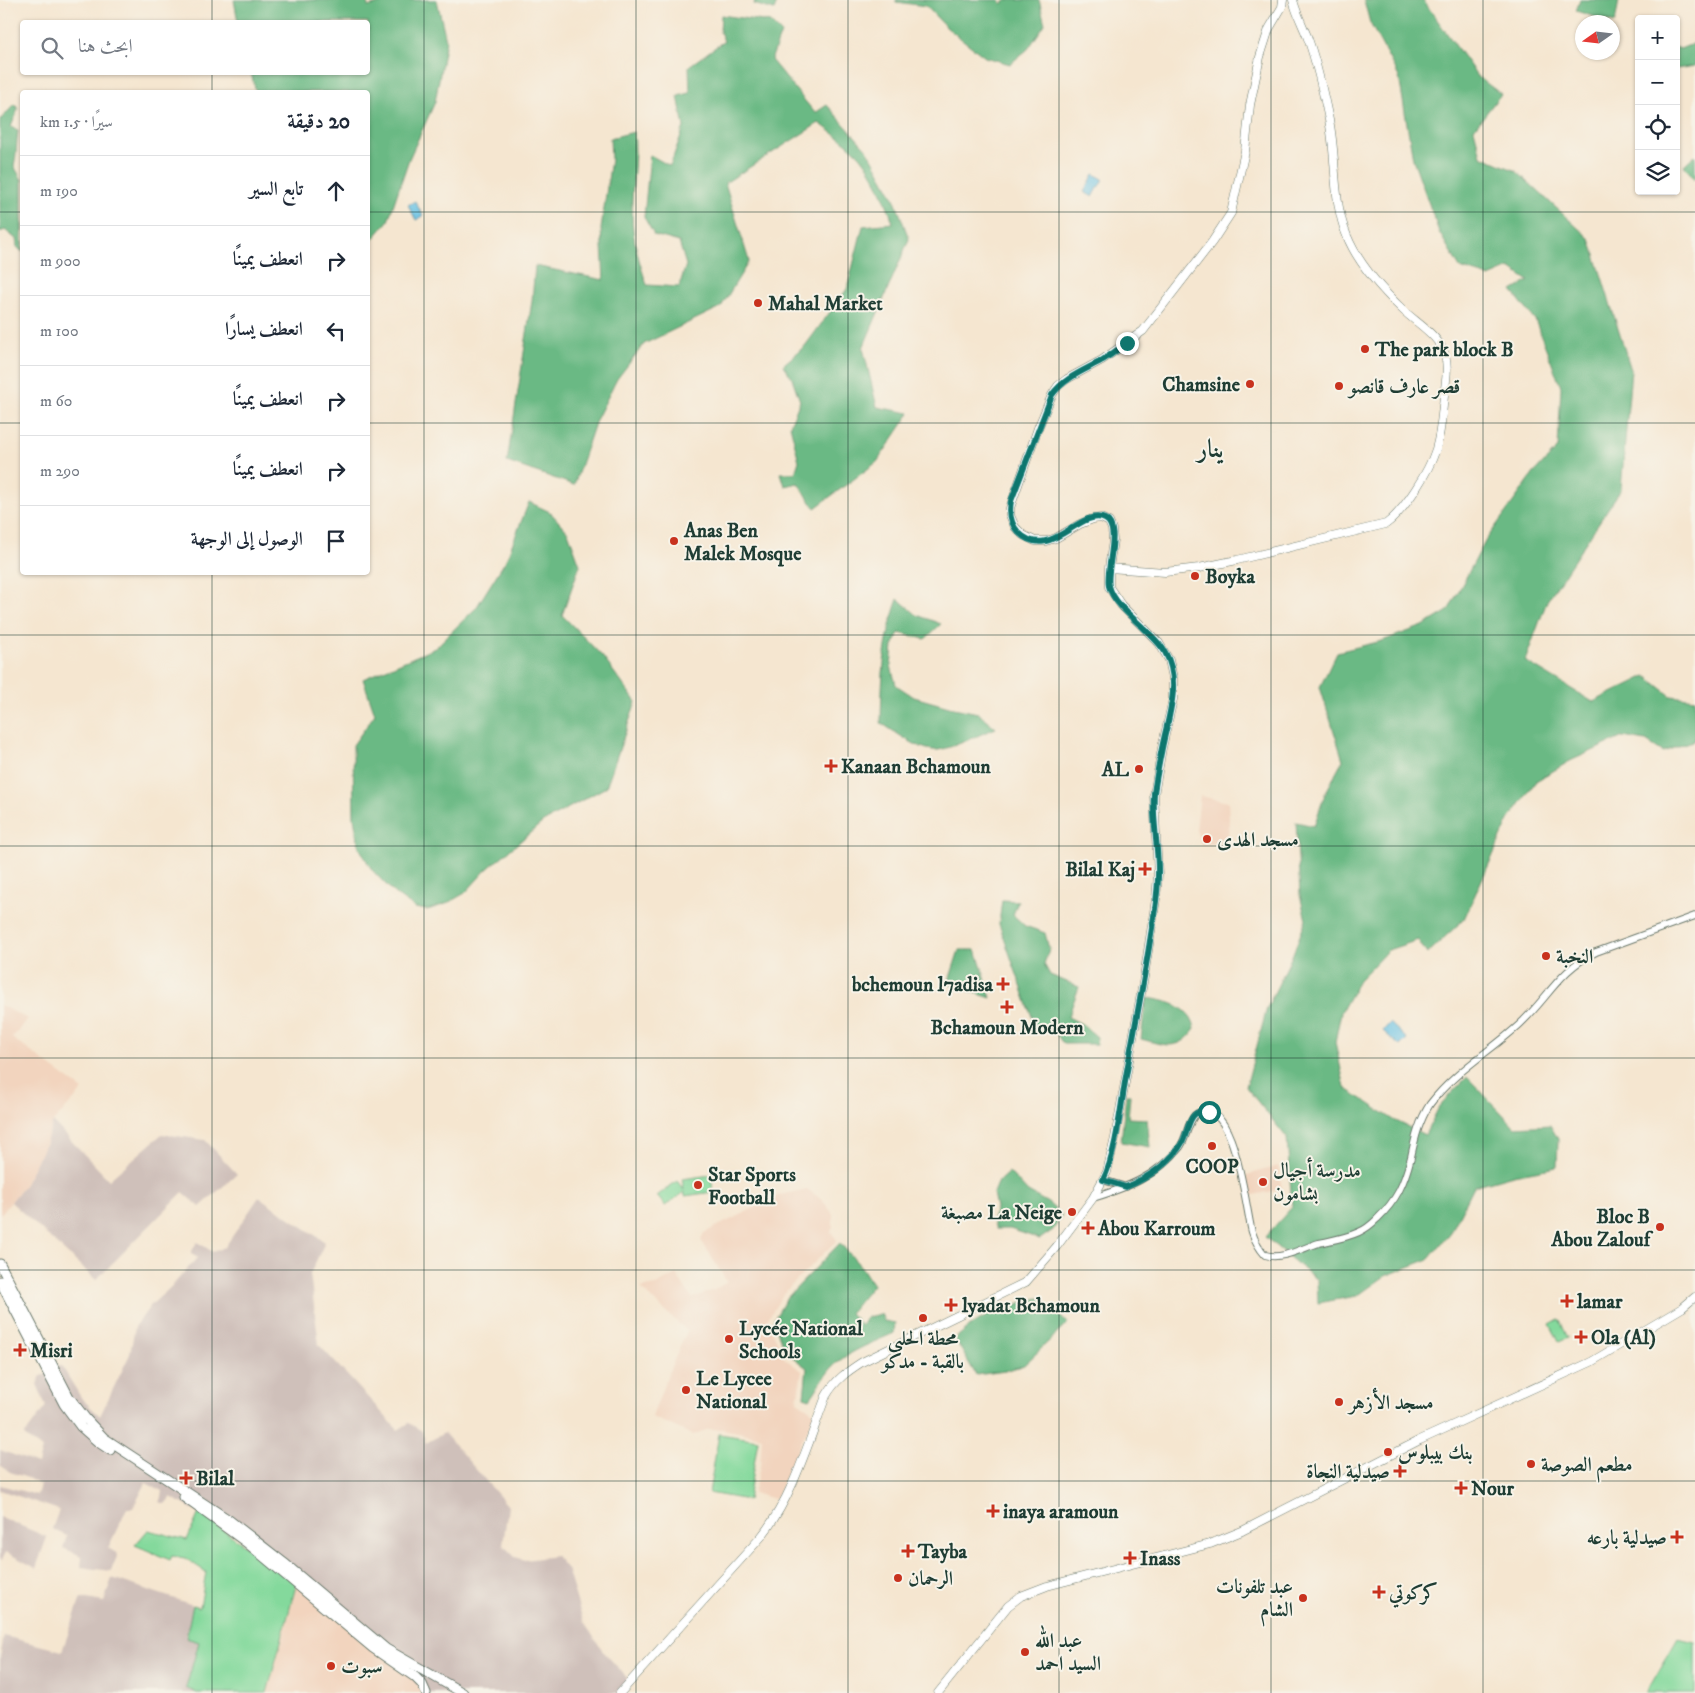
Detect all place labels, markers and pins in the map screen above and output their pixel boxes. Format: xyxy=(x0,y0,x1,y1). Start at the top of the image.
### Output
place label: Mahal Market xyxy=(768,292,883,317)
marker: Mahal Market xyxy=(752,297,764,309)
place label: The park block B xyxy=(1374,338,1514,363)
marker: The park block B xyxy=(1359,343,1371,355)
place label: Chamsine xyxy=(1162,373,1241,398)
place label: قصر عارف قانصو xyxy=(1347,375,1460,400)
marker: Chamsine xyxy=(1244,378,1256,390)
marker: قصر عارف قانصو xyxy=(1333,380,1345,392)
place label: Anas Ben Malek Mosque xyxy=(683,519,802,567)
marker: Anas Ben Malek Mosque xyxy=(668,535,680,547)
place label: Boyka xyxy=(1205,565,1256,590)
marker: Boyka xyxy=(1189,570,1201,582)
place label: Kanaan Bchamoun xyxy=(841,755,991,780)
place label: AL xyxy=(1101,758,1130,783)
marker: Kanaan Bchamoun xyxy=(825,760,837,772)
marker: AL xyxy=(1133,763,1145,775)
place label: مسجد الهدى xyxy=(1217,828,1299,853)
marker: مسجد الهدى xyxy=(1201,833,1213,845)
place label: Bilal Kaj xyxy=(1065,858,1135,883)
marker: Bilal Kaj xyxy=(1139,863,1151,875)
place label: النخبة xyxy=(1556,945,1593,970)
marker: النخبة xyxy=(1540,950,1552,962)
place label: bchemoun l7adisa xyxy=(851,973,993,998)
marker: bchemoun l7adisa xyxy=(997,978,1009,990)
marker: Bchamoun Modern xyxy=(1001,1001,1013,1013)
place label: Bchamoun Modern xyxy=(930,1016,1084,1041)
marker: COOP xyxy=(1206,1140,1218,1152)
place label: COOP xyxy=(1185,1155,1239,1180)
place label: مدرسة أجيال بشامون xyxy=(1273,1157,1361,1207)
place label: Star Sports Football xyxy=(708,1163,796,1211)
marker: مدرسة أجيال بشامون xyxy=(1257,1176,1269,1188)
marker: Star Sports Football xyxy=(692,1179,704,1191)
place label: مصبغة La Neige xyxy=(941,1201,1063,1226)
place label: Bloc B Abou Zalouf xyxy=(1550,1205,1654,1253)
marker: مصبغة La Neige xyxy=(1066,1206,1078,1218)
place label: Abou Karroum xyxy=(1097,1217,1216,1242)
marker: Bloc B Abou Zalouf xyxy=(1654,1221,1666,1233)
marker: Abou Karroum xyxy=(1082,1222,1094,1234)
place label: lamar xyxy=(1576,1290,1623,1315)
place label: lyadat Bchamoun xyxy=(961,1294,1101,1319)
marker: lamar xyxy=(1561,1295,1573,1307)
marker: lyadat Bchamoun xyxy=(944,1298,958,1312)
marker: محطة الحلبي بالقبة - مدكو xyxy=(917,1312,929,1324)
place label: Lycée National Schools xyxy=(739,1317,864,1365)
place label: Ola (Al) xyxy=(1591,1326,1656,1351)
place label: محطة الحلبي بالقبة - مدكو xyxy=(880,1327,964,1375)
marker: Ola (Al) xyxy=(1575,1331,1587,1343)
marker: Lycée National Schools xyxy=(723,1333,735,1345)
place label: Misri xyxy=(30,1339,73,1364)
marker: Misri xyxy=(14,1344,26,1356)
place label: Le Lycee National xyxy=(696,1367,772,1415)
marker: Le Lycee National xyxy=(680,1384,692,1396)
place label: مسجد الأزهر xyxy=(1347,1387,1434,1416)
marker: مسجد الأزهر xyxy=(1333,1396,1345,1408)
place label: بنك بيبلوس xyxy=(1398,1441,1473,1466)
marker: بنك بيبلوس xyxy=(1382,1446,1394,1458)
place label: مطعم الصوصة xyxy=(1541,1453,1633,1483)
marker: مطعم الصوصة xyxy=(1525,1458,1537,1470)
place label: صيدلية النجاة xyxy=(1306,1460,1390,1485)
marker: صيدلية النجاة xyxy=(1394,1465,1406,1477)
place label: Bilal xyxy=(196,1467,235,1492)
marker: Bilal xyxy=(180,1472,192,1484)
place label: Nour xyxy=(1471,1477,1514,1502)
marker: Nour xyxy=(1455,1482,1467,1494)
place label: inaya aramoun xyxy=(1003,1500,1119,1525)
marker: inaya aramoun xyxy=(987,1505,999,1517)
place label: صيدلية بارعه xyxy=(1587,1526,1667,1551)
marker: صيدلية بارعه xyxy=(1671,1531,1683,1543)
place label: Tayba xyxy=(917,1540,968,1565)
marker: Tayba xyxy=(902,1545,914,1557)
place label: Inass xyxy=(1140,1547,1181,1572)
marker: Inass xyxy=(1124,1552,1136,1564)
place label: الرحمان xyxy=(908,1567,953,1592)
marker: الرحمان xyxy=(892,1572,904,1584)
place label: عبد تلفونات الشام xyxy=(1216,1575,1293,1627)
place label: كركوتي xyxy=(1388,1581,1438,1608)
marker: كركوتي xyxy=(1373,1586,1385,1598)
marker: عبد تلفونات الشام xyxy=(1297,1592,1309,1604)
place label: عبد الله السيد احمد xyxy=(1035,1624,1101,1677)
marker: عبد الله السيد احمد xyxy=(1019,1646,1031,1658)
place label: سبوت xyxy=(341,1655,383,1680)
marker: سبوت xyxy=(325,1660,337,1672)

